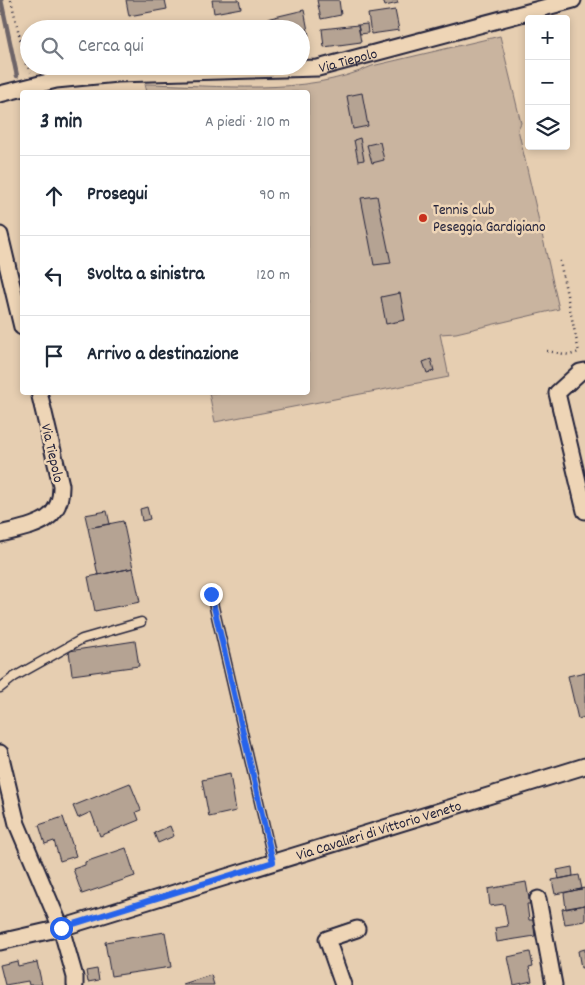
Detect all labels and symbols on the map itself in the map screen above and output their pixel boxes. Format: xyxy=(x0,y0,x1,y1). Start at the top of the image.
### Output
street label: Via Tiepolo xyxy=(317,44,380,80)
place label: Tennis club Peseggia Gardigiano xyxy=(433,200,546,239)
marker: Tennis club Peseggia Gardigiano xyxy=(417,212,429,224)
street label: Via Tiepolo xyxy=(34,422,69,485)
route end xyxy=(200,583,223,606)
street label: Via Cavalieri di Vittorio Veneto xyxy=(294,796,465,868)
route start xyxy=(50,917,73,940)

